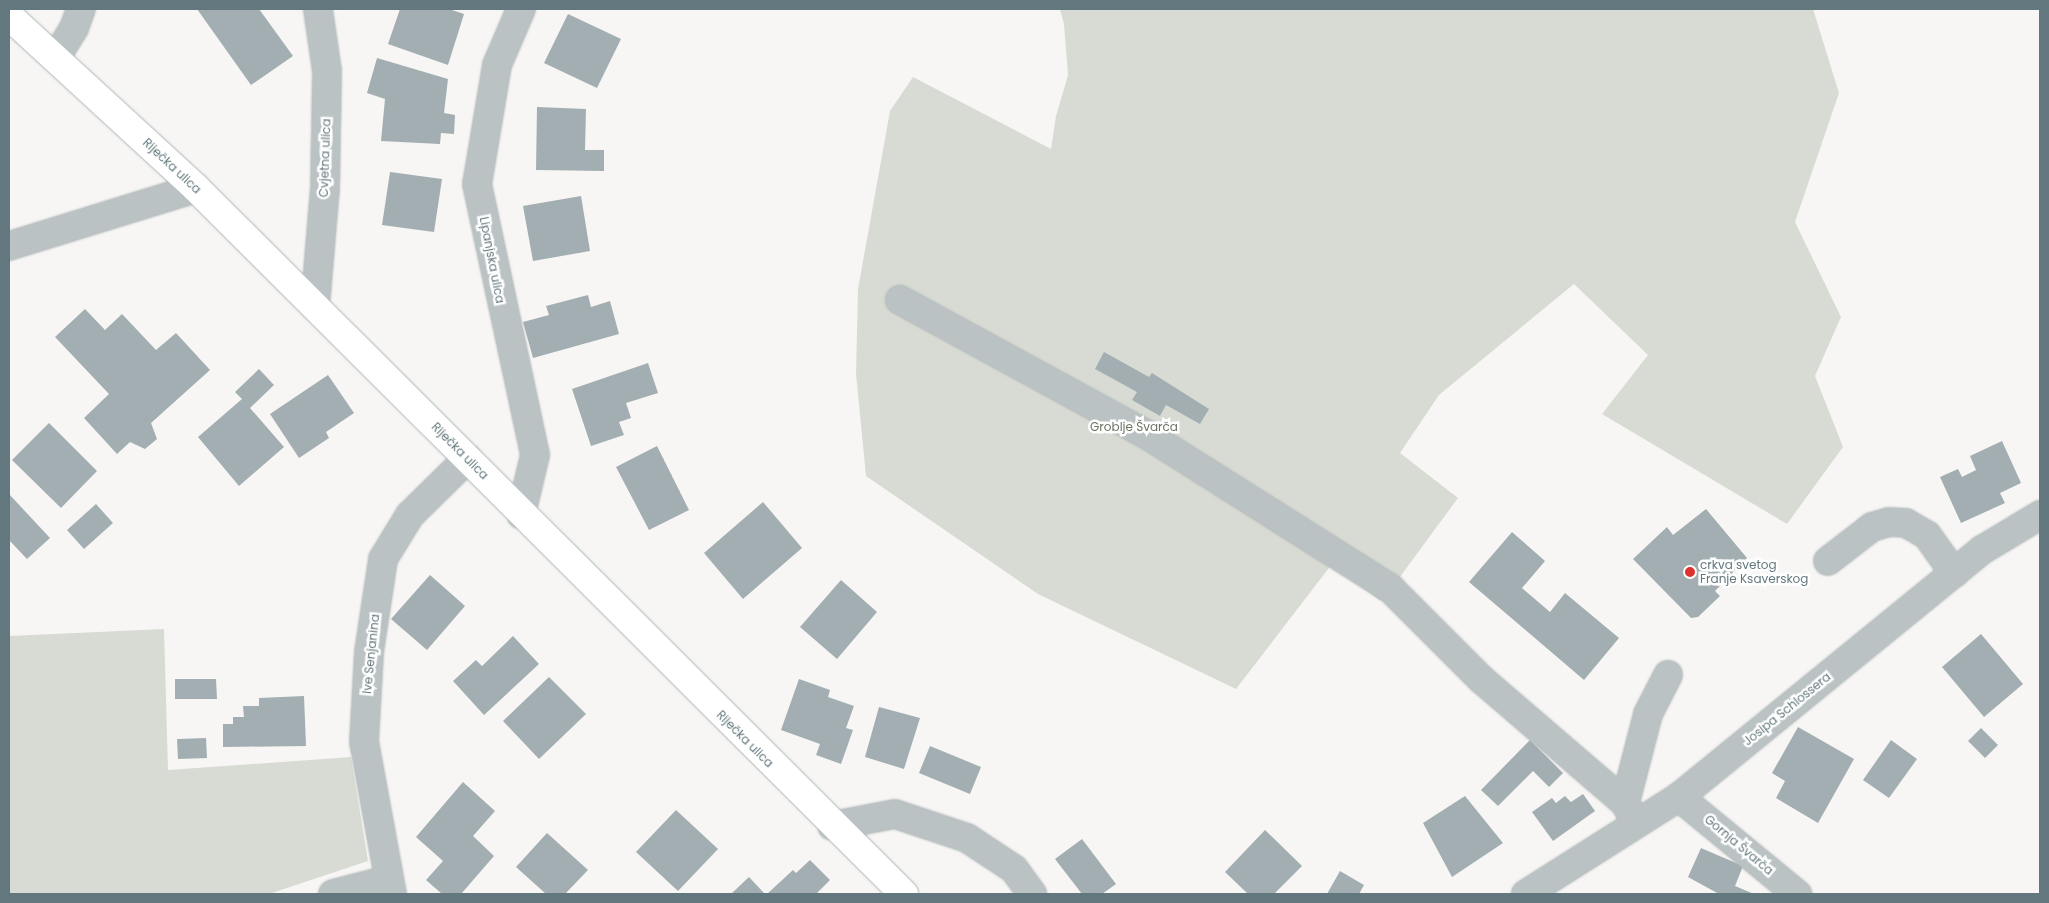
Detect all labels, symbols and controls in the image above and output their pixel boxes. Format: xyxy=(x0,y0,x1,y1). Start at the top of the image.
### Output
street label: Cvjetna ulica xyxy=(316,118,334,198)
street label: Riječka ulica xyxy=(140,135,204,197)
street label: Lipanjska ulica xyxy=(477,216,507,304)
street label: Riječka ulica xyxy=(429,420,491,482)
park label: Groblje Švarča xyxy=(1090,420,1178,434)
place label: crkva svetog Franje Ksaverskog xyxy=(1700,558,1808,586)
marker: crkva svetog Franje Ksaverskog xyxy=(1684,566,1696,578)
street label: Ive Senjanina xyxy=(360,613,382,695)
street label: Josipa Schlossera xyxy=(1741,669,1833,749)
street label: Riječka ulica xyxy=(714,708,776,770)
street label: Gornja Švarča xyxy=(1702,812,1776,878)

